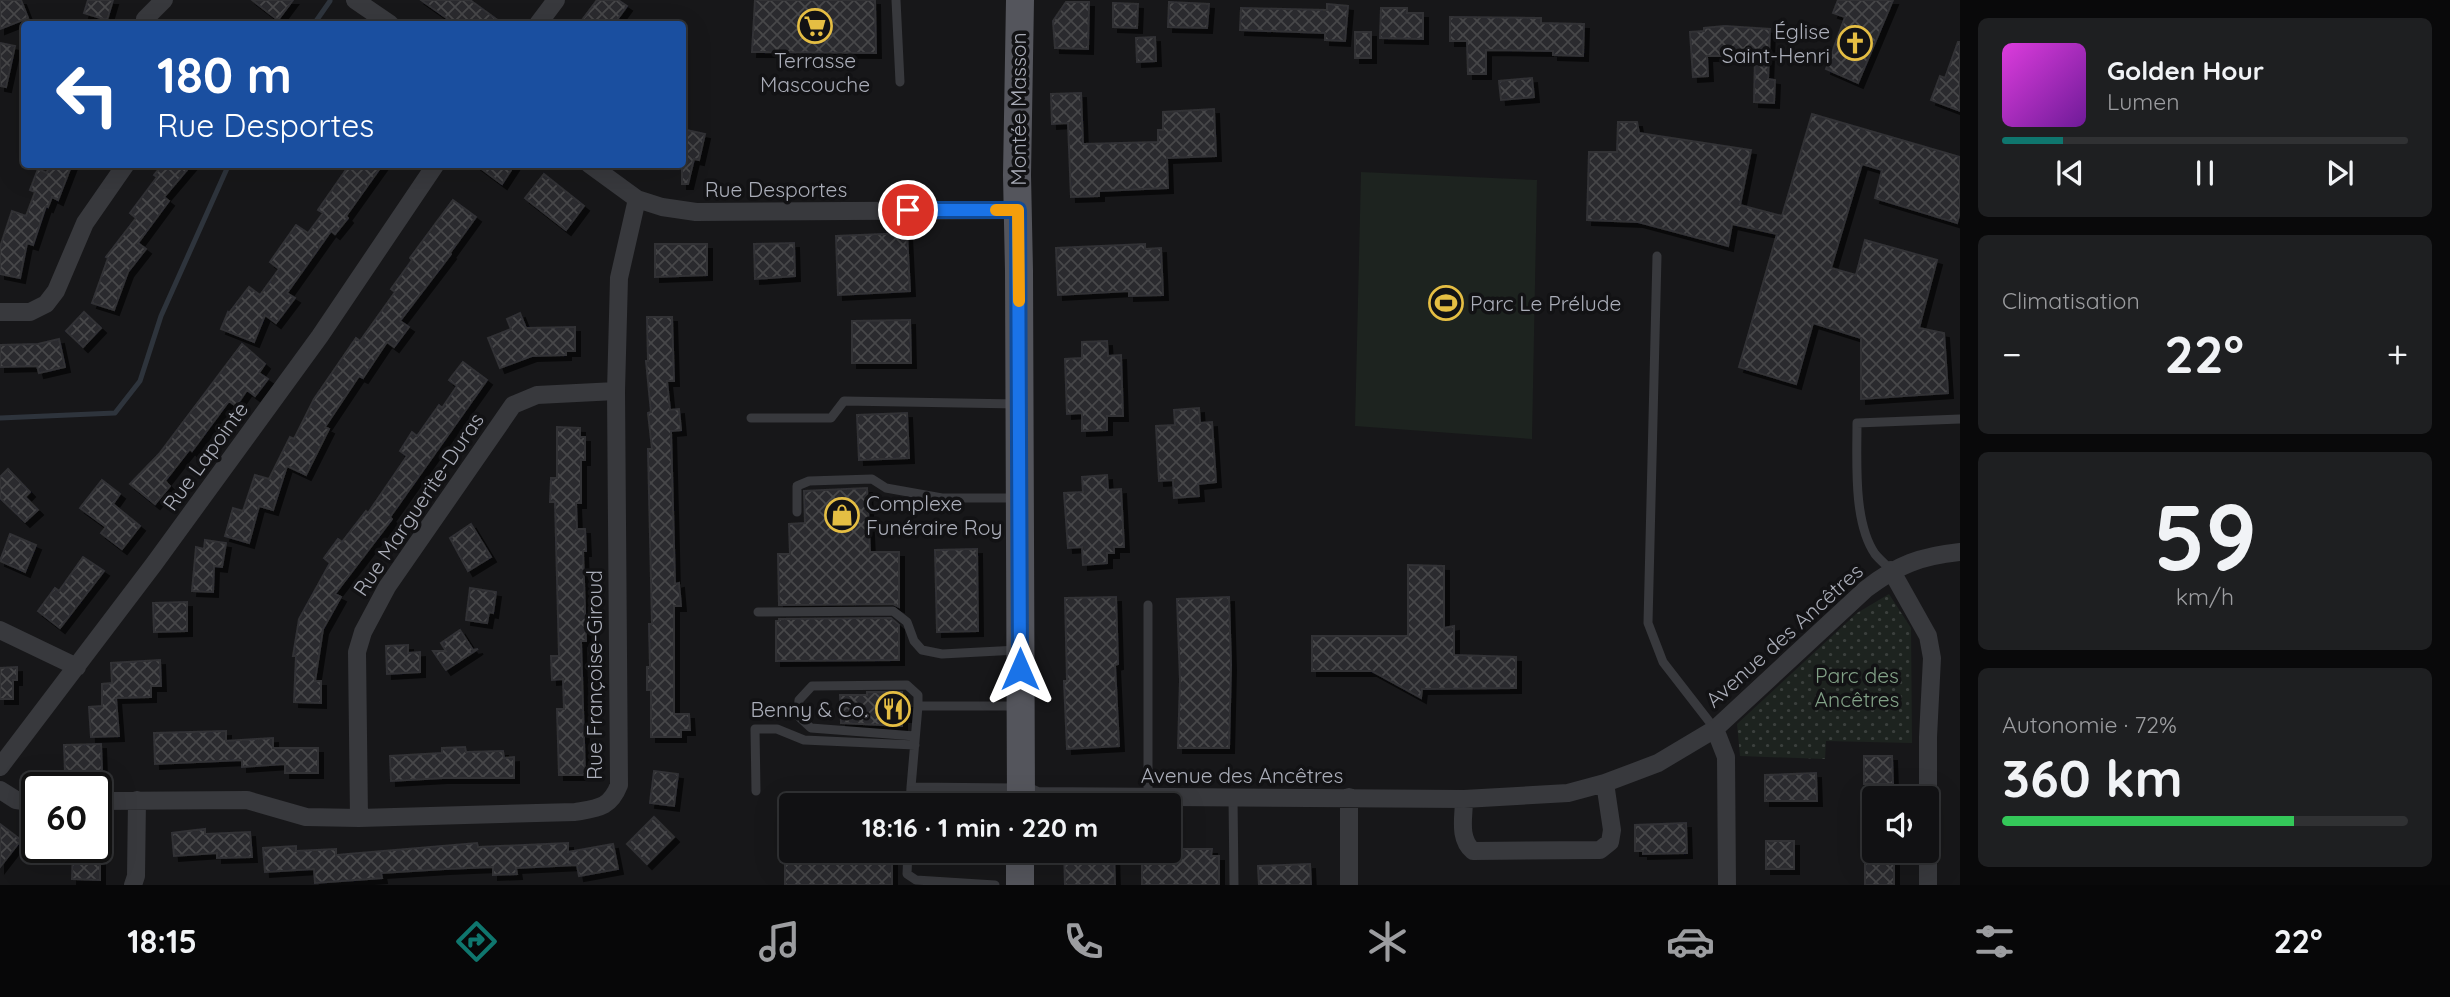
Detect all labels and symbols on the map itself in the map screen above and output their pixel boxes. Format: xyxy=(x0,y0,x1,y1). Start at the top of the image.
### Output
supermarket icon: Terrasse Mascouche xyxy=(796,7,834,45)
place label: Église Saint-Henri xyxy=(1722,18,1830,68)
church icon: Église Saint-Henri xyxy=(1836,24,1874,62)
street label: Montée Masson xyxy=(1005,32,1031,186)
place label: Terrasse Mascouche xyxy=(760,47,870,97)
street label: Rue Desportes xyxy=(705,176,847,202)
pin xyxy=(878,180,938,240)
sports icon: Parc Le Prélude xyxy=(1427,284,1465,322)
place label: Parc Le Prélude xyxy=(1470,290,1621,316)
street label: Rue Lapointe xyxy=(157,396,253,516)
street label: Rue Marguerite-Duras xyxy=(347,408,489,600)
place label: Complexe Funéraire Roy xyxy=(866,490,1002,540)
shop icon: Complexe Funéraire Roy xyxy=(823,496,861,534)
street label: Avenue des Ancêtres xyxy=(1700,558,1868,712)
street label: Rue Françoise-Giroud xyxy=(581,570,607,780)
position arrow xyxy=(983,632,1057,706)
park label: Parc des Ancêtres xyxy=(1815,662,1899,712)
restaurant icon: Benny & Co. xyxy=(874,690,912,728)
place label: Benny & Co. xyxy=(750,696,868,722)
street label: Avenue des Ancêtres xyxy=(1141,762,1343,788)
speed limit sign: 60 xyxy=(21,772,112,863)

